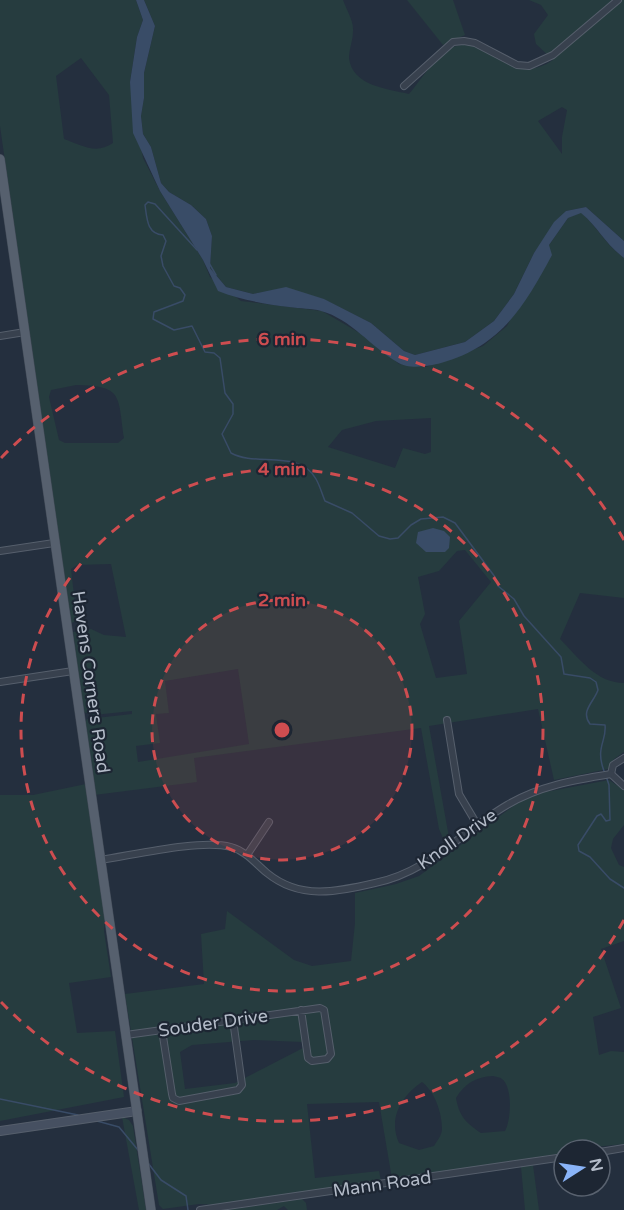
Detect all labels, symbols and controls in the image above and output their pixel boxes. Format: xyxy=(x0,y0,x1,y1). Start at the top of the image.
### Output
text: 6 min xyxy=(258,328,306,350)
text: 4 min xyxy=(258,458,306,480)
street label: Havens Corners Road xyxy=(67,589,115,775)
text: 2 min xyxy=(258,589,306,611)
centre of rings xyxy=(272,720,292,740)
street label: Knoll Drive xyxy=(413,804,501,874)
street label: Souder Drive xyxy=(157,1004,269,1042)
north arrow xyxy=(552,1138,612,1198)
text: N xyxy=(585,1157,607,1173)
street label: Mann Road xyxy=(331,1166,433,1202)

